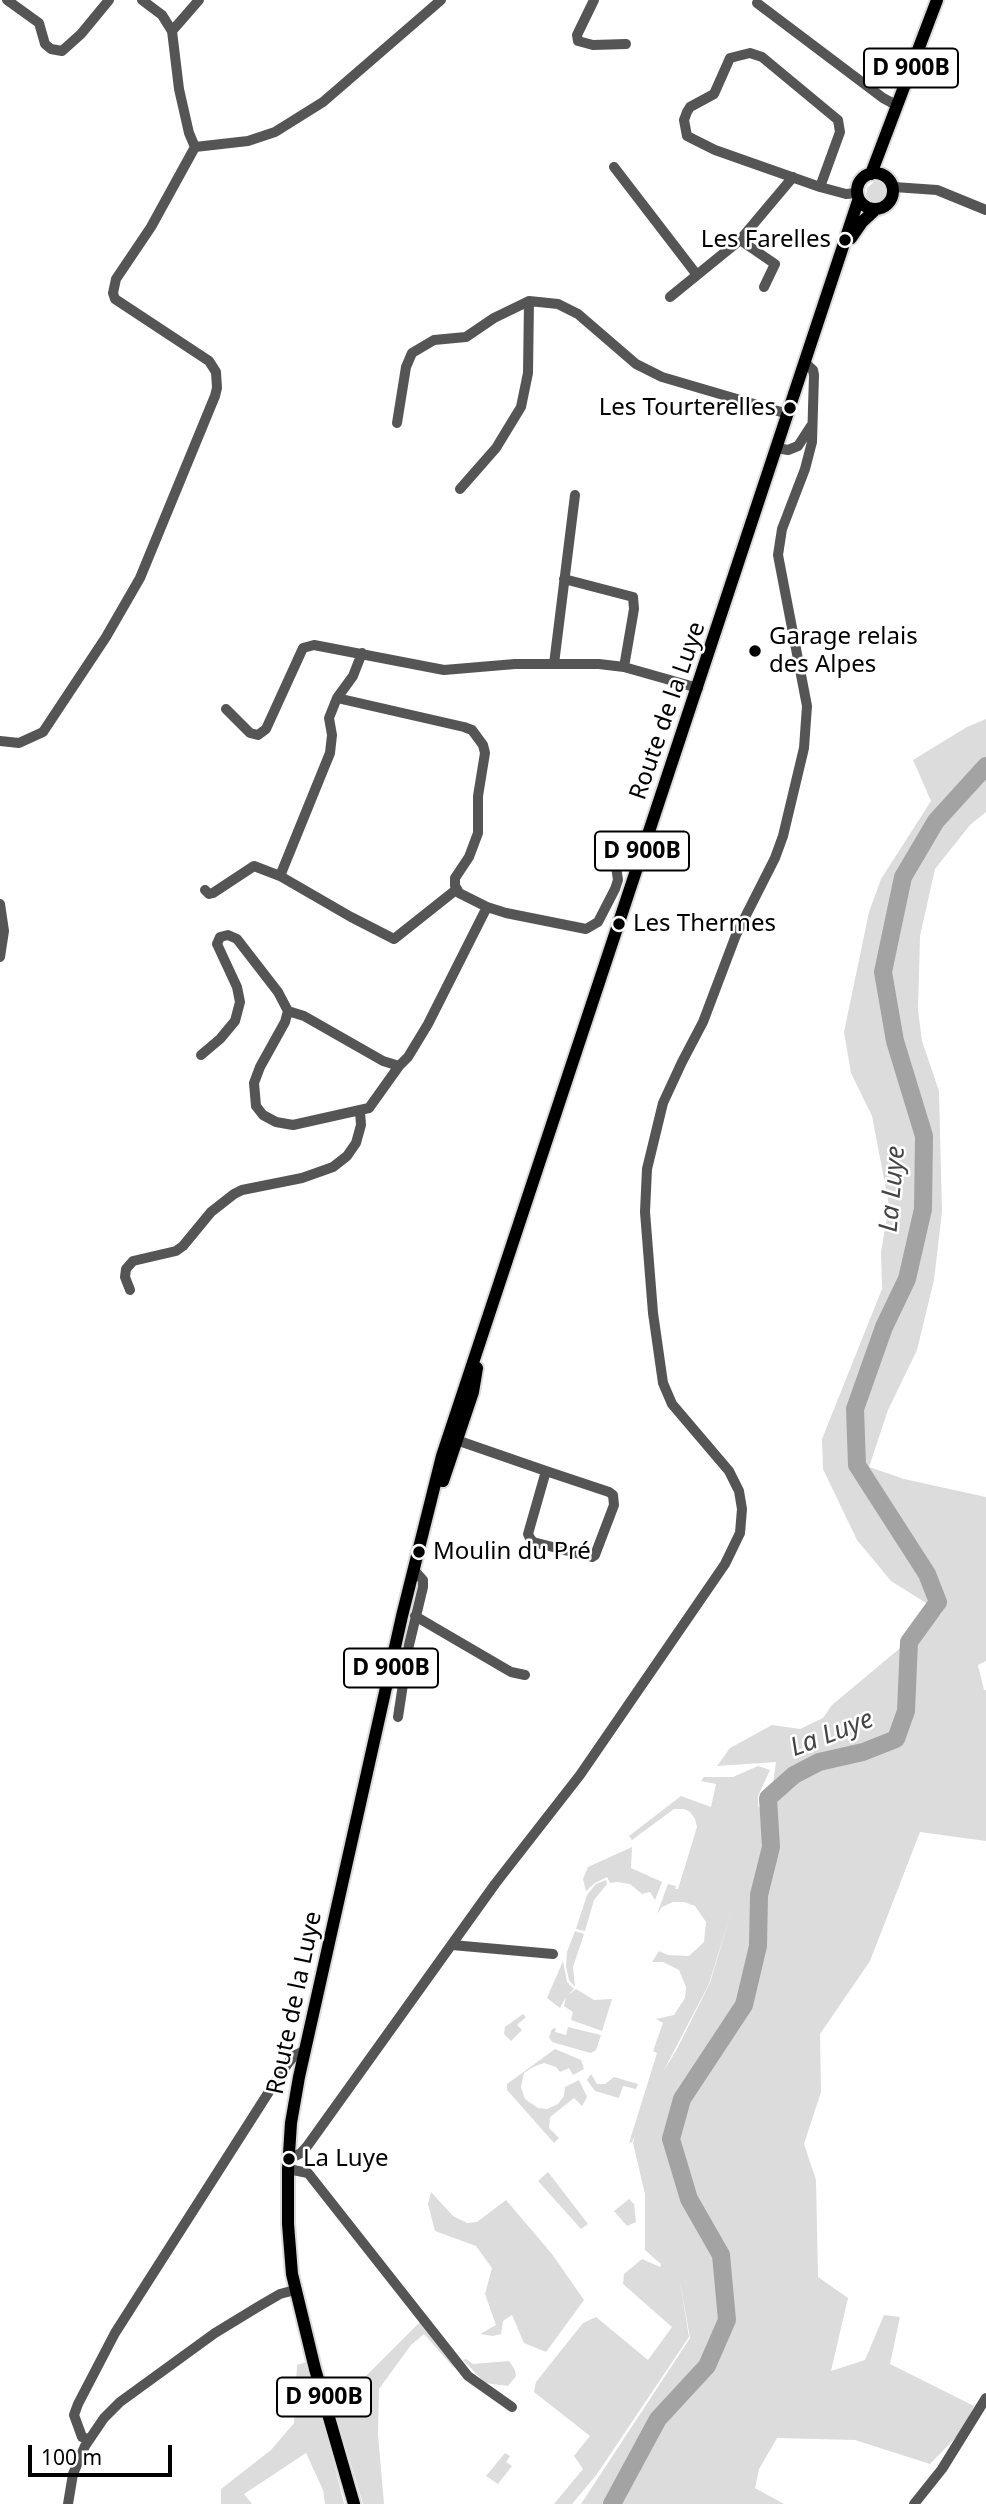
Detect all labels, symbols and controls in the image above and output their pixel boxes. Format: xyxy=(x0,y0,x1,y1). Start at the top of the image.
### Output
road number: D 900B xyxy=(864,48,958,88)
place label: Les Farelles xyxy=(701,226,831,254)
marker: Les Farelles xyxy=(837,232,853,248)
place label: Les Tourterelles xyxy=(599,394,776,422)
marker: Les Tourterelles xyxy=(782,400,798,416)
street label: Route de la Luye xyxy=(624,618,712,804)
place label: Garage relais des Alpes xyxy=(769,623,918,679)
marker: Garage relais des Alpes xyxy=(747,643,763,659)
road number: D 900B xyxy=(595,832,689,870)
place label: Les Thermes xyxy=(633,910,776,938)
marker: Les Thermes xyxy=(611,916,627,932)
water label: La Luye xyxy=(874,1145,912,1233)
place label: Moulin du Pré xyxy=(433,1538,591,1566)
marker: Moulin du Pré xyxy=(411,1544,427,1560)
road number: D 900B xyxy=(344,1648,438,1688)
water label: La Luye xyxy=(786,1704,878,1764)
street label: Route de la Luye xyxy=(262,1909,328,2097)
place label: La Luye xyxy=(303,2145,388,2173)
marker: La Luye xyxy=(281,2151,297,2167)
road number: D 900B xyxy=(277,2378,371,2416)
scale bar xyxy=(32,2430,175,2474)
text: 100 m xyxy=(41,2443,102,2471)

